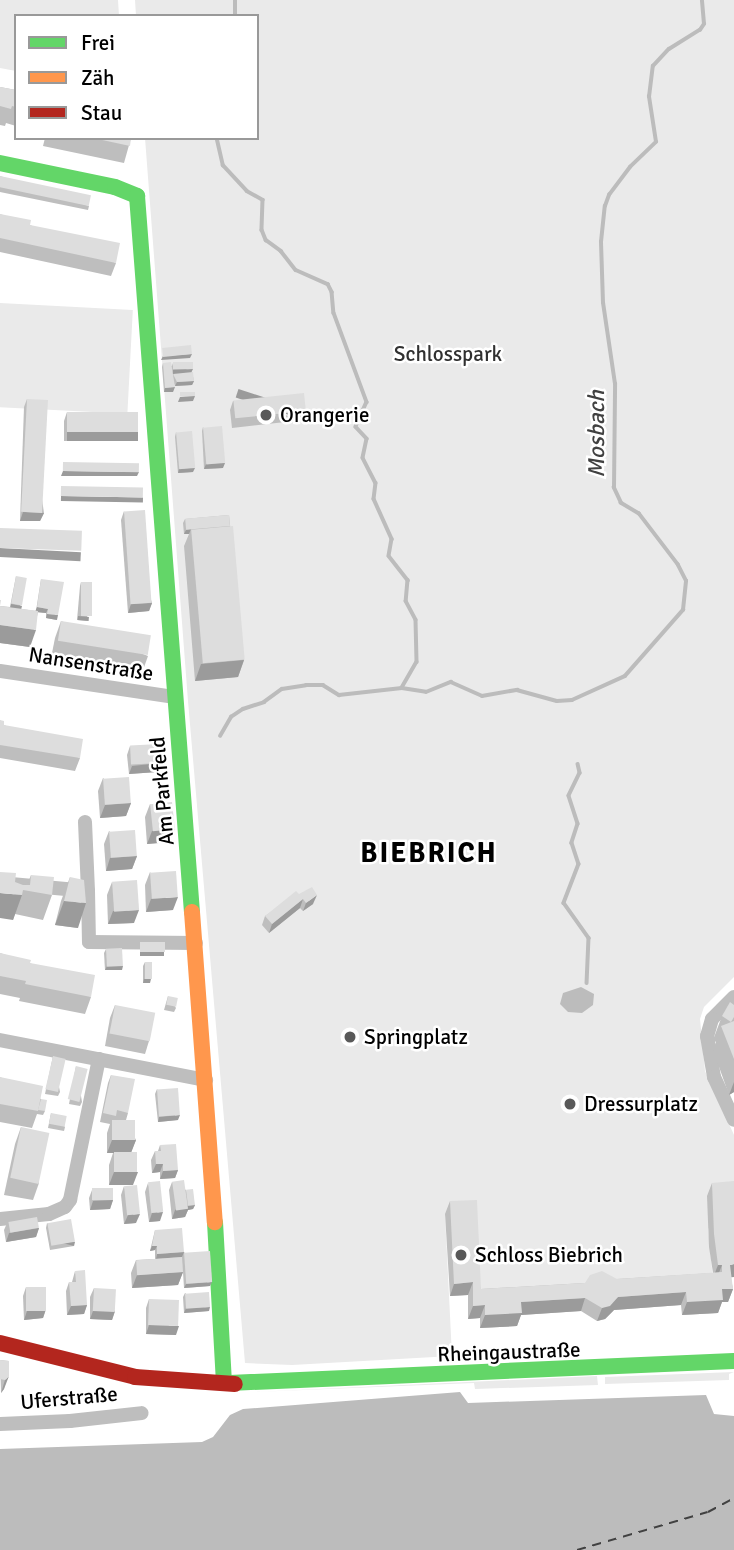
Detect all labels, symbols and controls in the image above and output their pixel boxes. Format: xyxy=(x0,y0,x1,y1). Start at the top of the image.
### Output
legend xyxy=(14,14,259,140)
text: Frei xyxy=(81,30,115,56)
text: Zäh xyxy=(81,65,115,91)
text: Stau xyxy=(81,100,122,126)
park label: Schlosspark xyxy=(394,341,502,367)
water label: Mosbach xyxy=(583,390,611,478)
place label: Orangerie xyxy=(280,402,369,428)
marker: Orangerie xyxy=(258,407,274,423)
street label: Nansenstraße xyxy=(27,642,155,686)
street label: Am Parkfeld xyxy=(145,736,179,846)
district label: BIEBRICH xyxy=(361,836,497,870)
place label: Springplatz xyxy=(364,1024,468,1050)
marker: Springplatz xyxy=(342,1029,358,1045)
place label: Dressurplatz xyxy=(584,1091,698,1117)
marker: Dressurplatz xyxy=(562,1096,578,1112)
place label: Schloss Biebrich xyxy=(475,1242,623,1268)
marker: Schloss Biebrich xyxy=(453,1247,469,1263)
street label: Rheingaustraße xyxy=(437,1337,581,1367)
street label: Uferstraße xyxy=(19,1381,119,1415)

